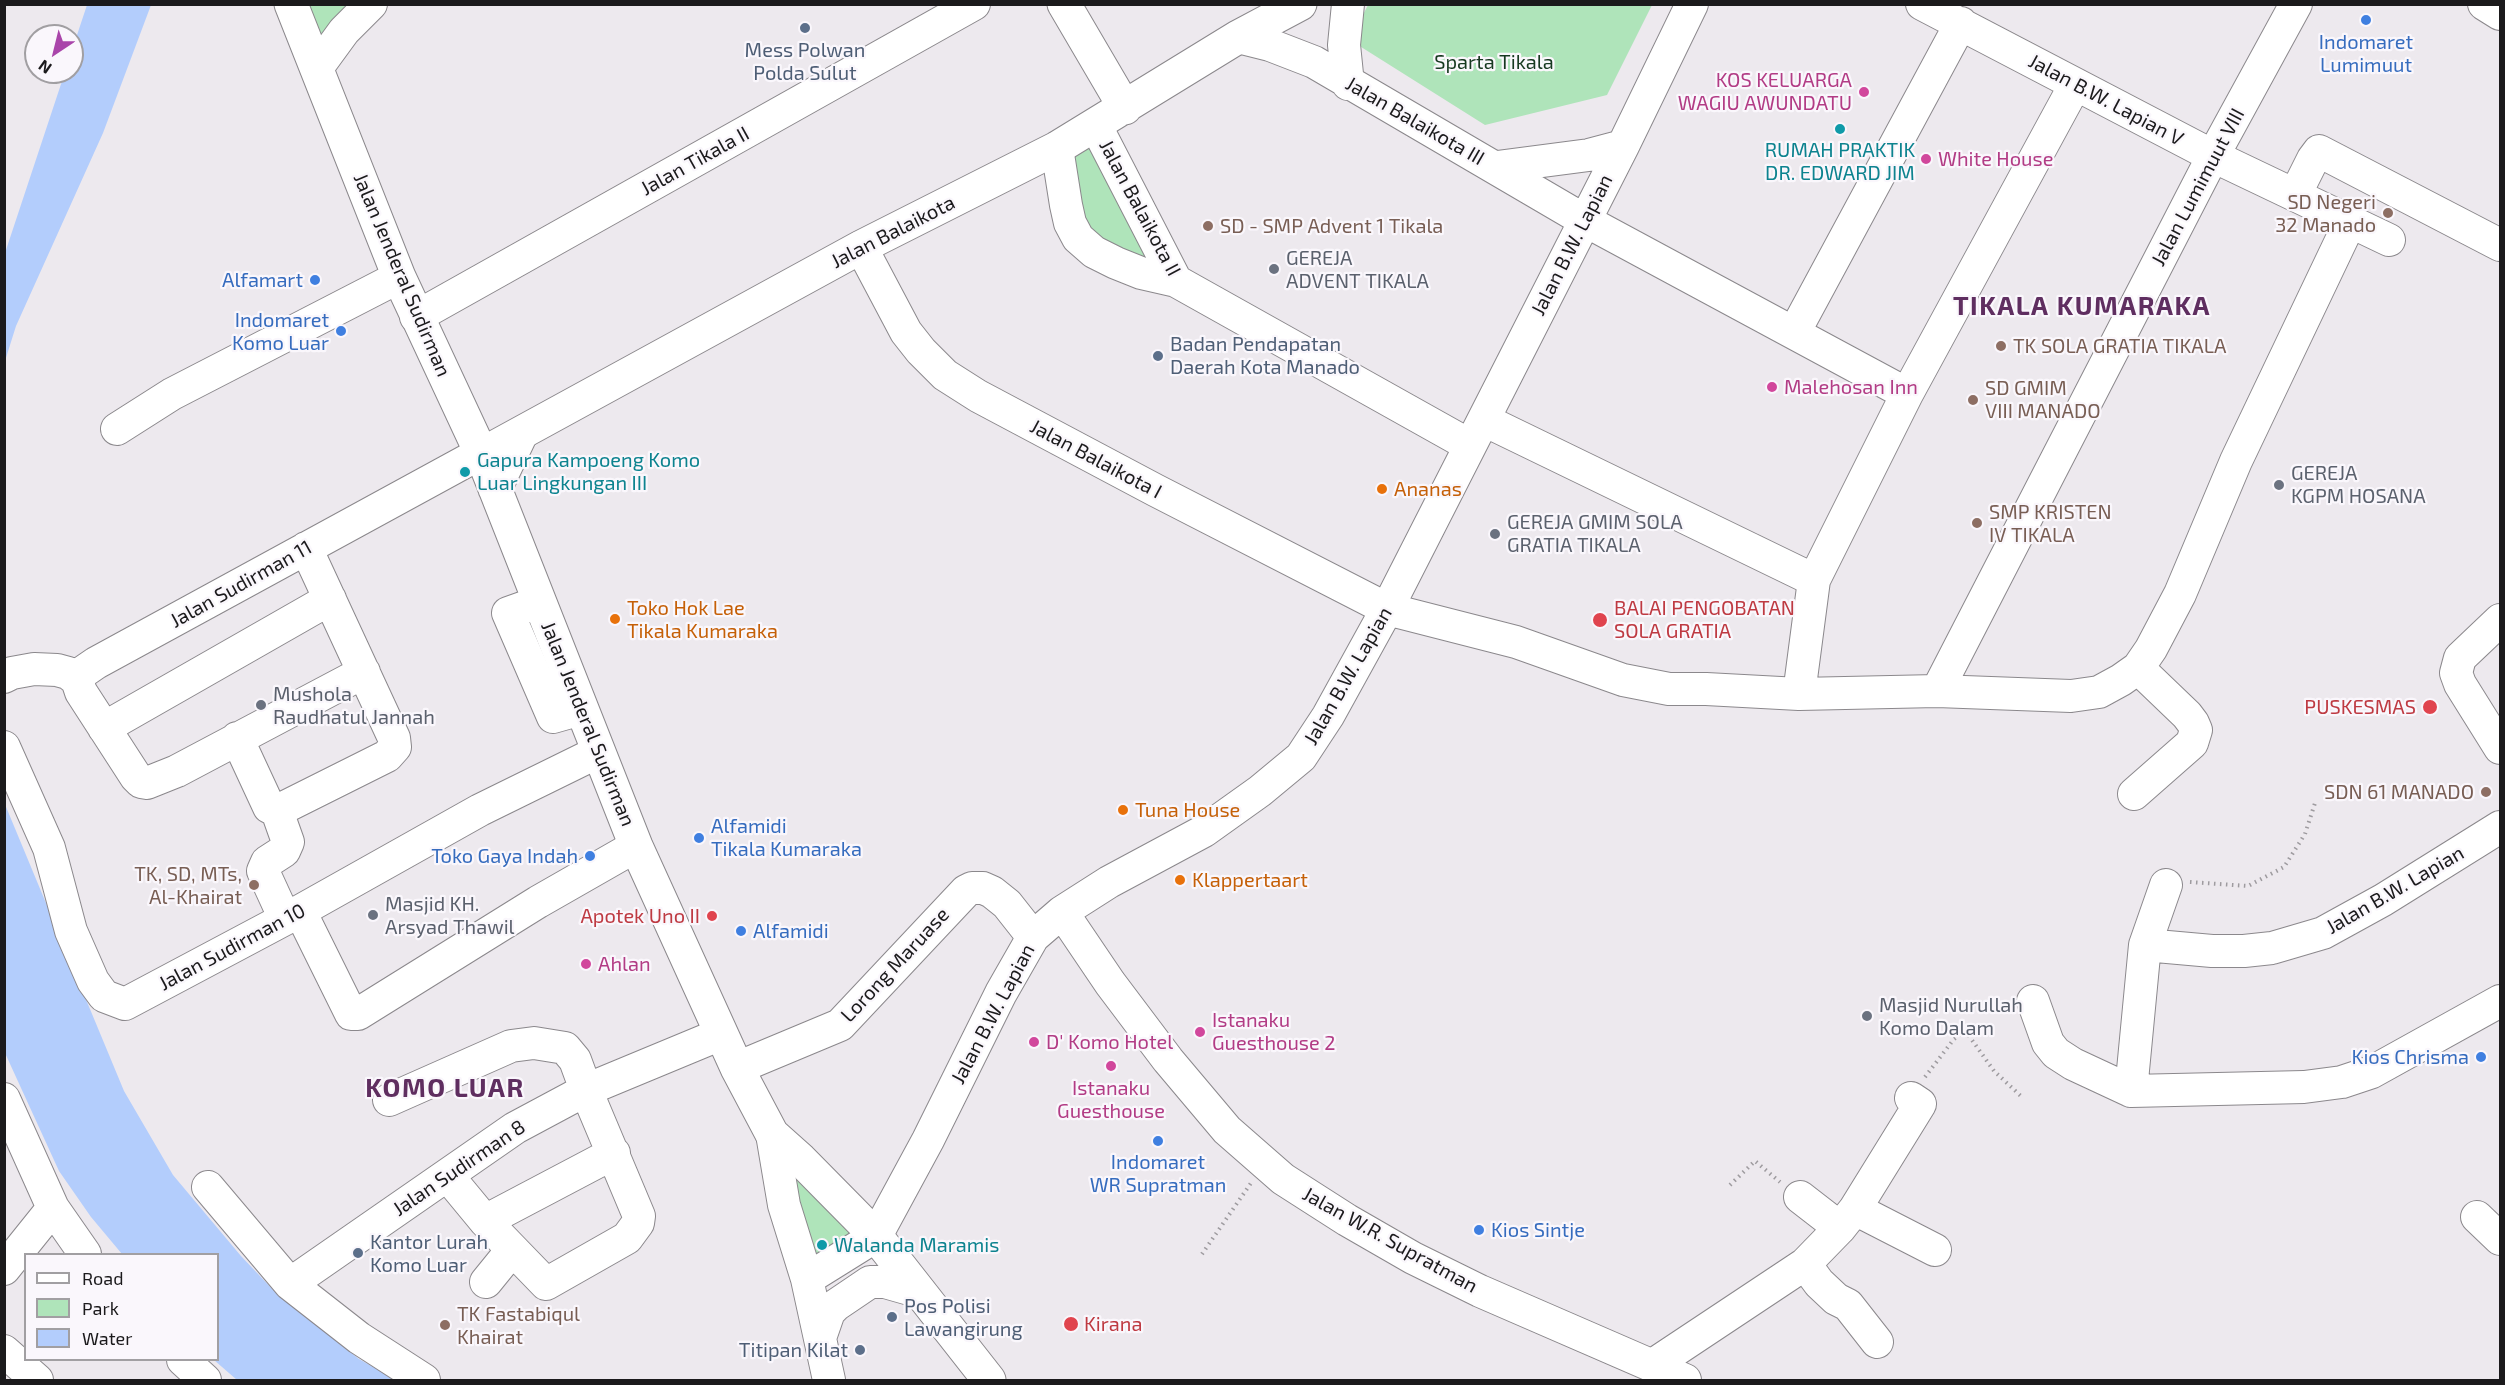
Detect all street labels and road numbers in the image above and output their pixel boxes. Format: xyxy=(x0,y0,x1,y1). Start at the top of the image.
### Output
street label: Jalan B.W. Lapian V xyxy=(2025,49,2187,151)
street label: Jalan Balaikota III xyxy=(1341,72,1489,170)
street label: Jalan Lumimuut VIII xyxy=(2146,104,2250,270)
street label: Jalan Tikala II xyxy=(637,121,753,201)
street label: Jalan Balaikota II xyxy=(1094,136,1186,280)
street label: Jalan Jenderal Sudirman xyxy=(348,170,456,380)
street label: Jalan B.W. Lapian xyxy=(1526,170,1618,320)
street label: Jalan Balaikota xyxy=(827,190,959,274)
street label: Jalan Balaikota I xyxy=(1026,414,1166,504)
street label: Jalan Sudirman 11 xyxy=(166,535,316,633)
street label: Jalan B.W. Lapian xyxy=(1299,603,1397,749)
street label: Jalan Jenderal Sudirman xyxy=(536,618,640,830)
street label: Jalan B.W. Lapian xyxy=(2322,841,2468,939)
street label: Jalan Sudirman 10 xyxy=(155,898,309,996)
street label: Lorong Maruase xyxy=(836,903,954,1027)
street label: Jalan B.W. Lapian xyxy=(946,940,1040,1088)
street label: Jalan Sudirman 8 xyxy=(388,1115,530,1221)
street label: Jalan W.R. Supratman xyxy=(1298,1182,1482,1298)

